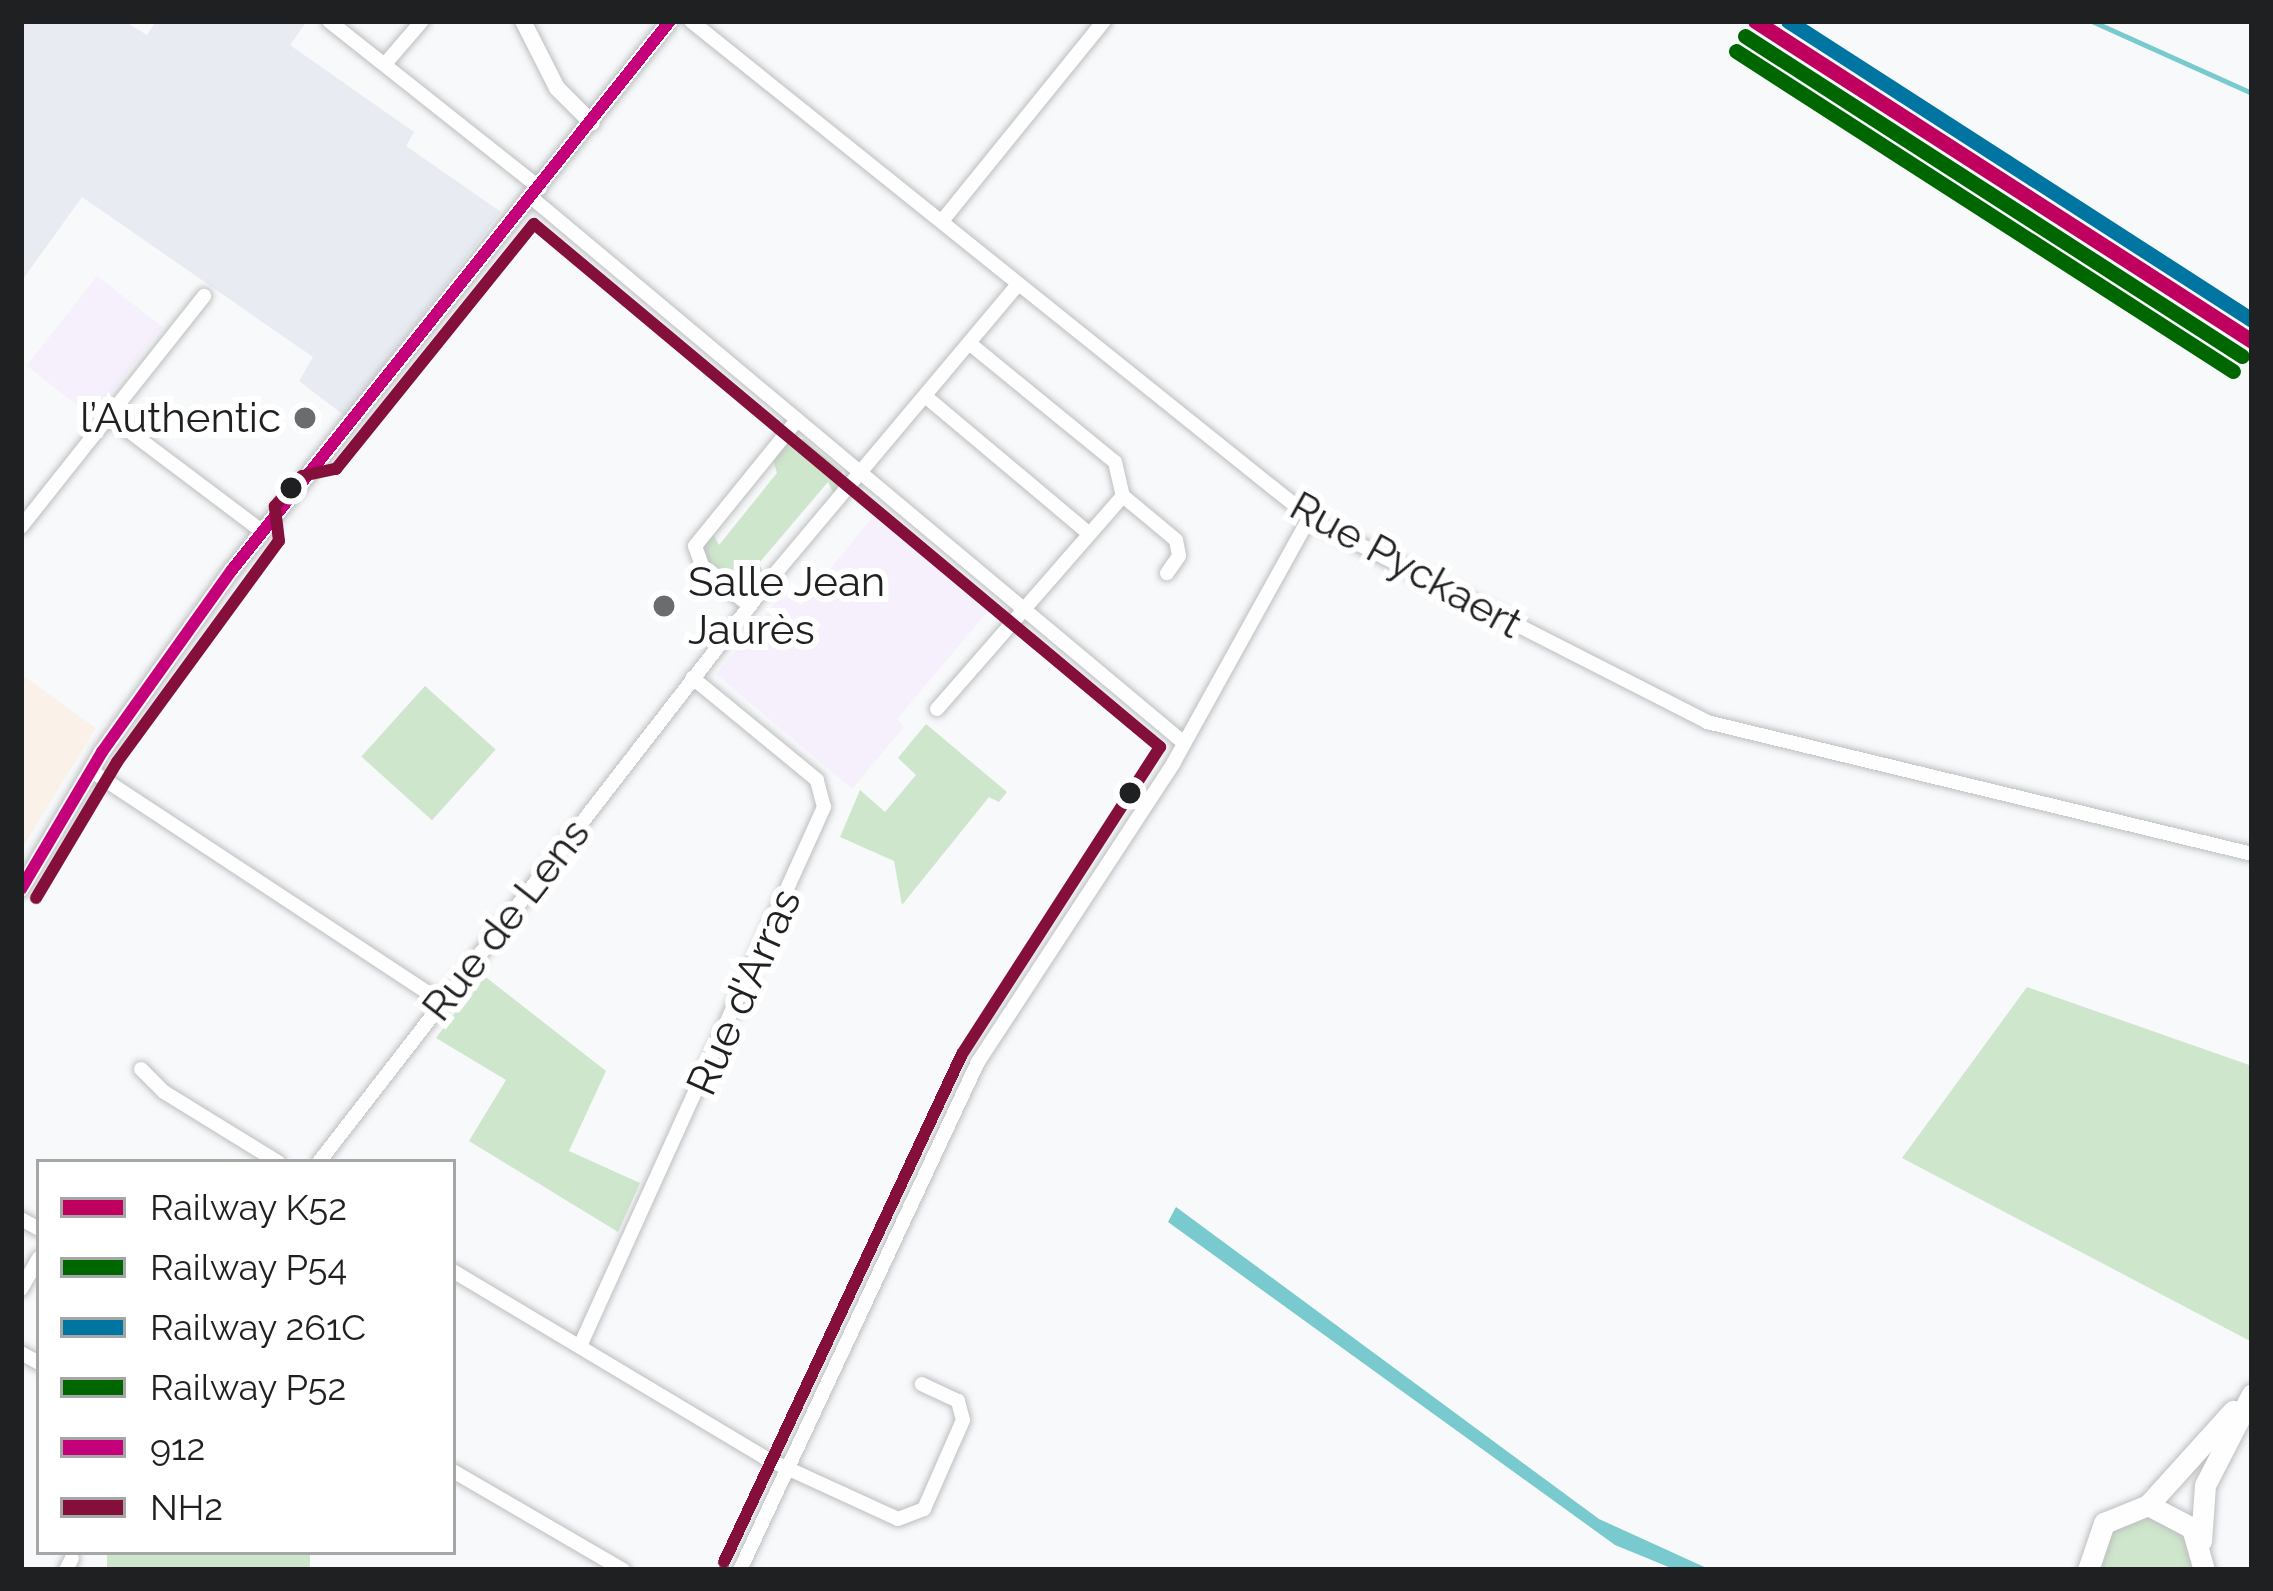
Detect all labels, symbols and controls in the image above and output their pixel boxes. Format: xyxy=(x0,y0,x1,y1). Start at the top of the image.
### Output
place label: l’Authentic xyxy=(80,393,281,443)
marker: l’Authentic xyxy=(292,405,318,431)
unlabelled marker xyxy=(280,477,302,499)
street label: Rue Pyckaert xyxy=(1281,481,1531,649)
place label: Salle Jean Jaurès xyxy=(688,557,886,656)
marker: Salle Jean Jaurès xyxy=(651,593,677,619)
unlabelled marker xyxy=(1119,782,1141,804)
street label: Rue de Lens xyxy=(412,809,600,1031)
street label: Rue d'Arras xyxy=(676,881,812,1103)
legend xyxy=(36,1159,456,1555)
text: Railway K52 xyxy=(150,1186,347,1228)
text: Railway P54 xyxy=(150,1246,347,1288)
text: Railway 261C xyxy=(150,1306,366,1348)
text: Railway P52 xyxy=(150,1366,346,1408)
text: 912 xyxy=(150,1426,205,1468)
text: NH2 xyxy=(150,1486,223,1528)

